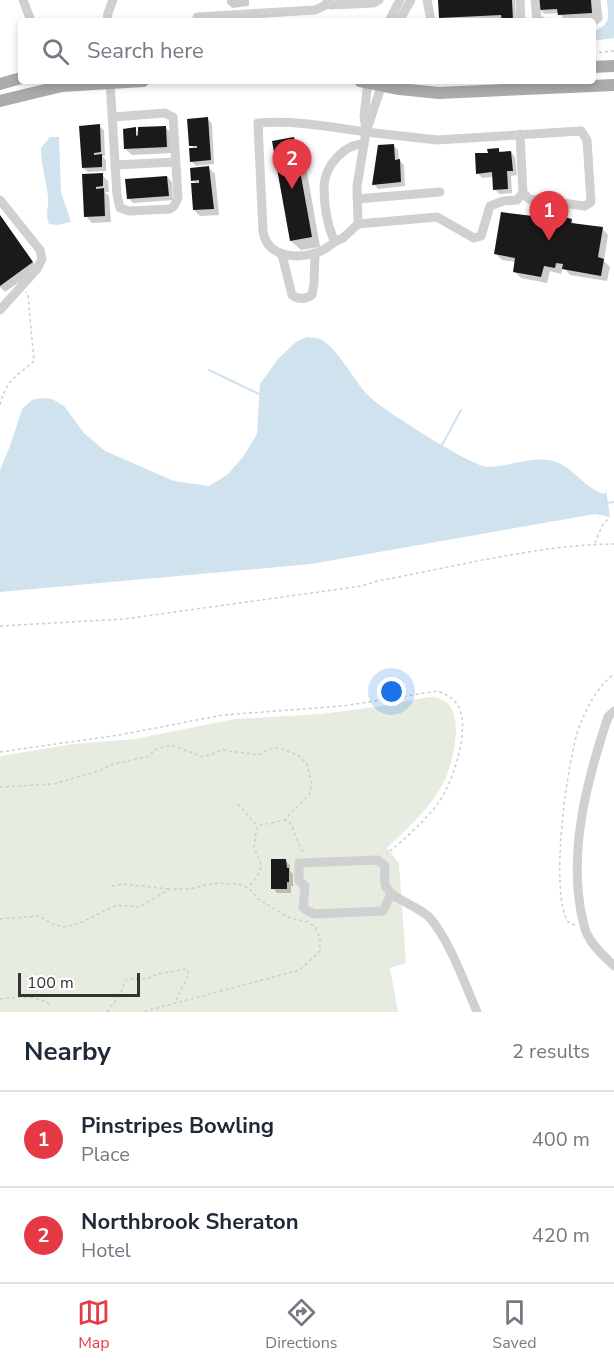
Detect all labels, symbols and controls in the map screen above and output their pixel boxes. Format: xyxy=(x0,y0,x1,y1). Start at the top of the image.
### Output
search box xyxy=(18,18,596,84)
icon: search xyxy=(39,35,72,68)
text: Search here xyxy=(87,36,204,66)
pin: 2 xyxy=(272,140,312,189)
pin: 1 xyxy=(530,192,568,241)
your location xyxy=(377,677,406,706)
scale bar xyxy=(18,970,140,998)
text: 100 m xyxy=(27,972,74,994)
text: Nearby xyxy=(24,1034,111,1069)
text: 2 results xyxy=(512,1038,590,1065)
text: Pinstripes Bowling xyxy=(81,1111,274,1141)
text: 1 xyxy=(38,1126,50,1153)
text: 400 m xyxy=(532,1126,590,1153)
text: Place xyxy=(81,1141,130,1168)
text: Northbrook Sheraton xyxy=(81,1207,299,1237)
text: 2 xyxy=(38,1222,50,1249)
text: 420 m xyxy=(532,1222,590,1249)
text: Hotel xyxy=(81,1237,131,1264)
tab: Map xyxy=(77,1296,110,1354)
tab: Directions xyxy=(265,1296,337,1354)
tab: Saved xyxy=(492,1296,537,1354)

